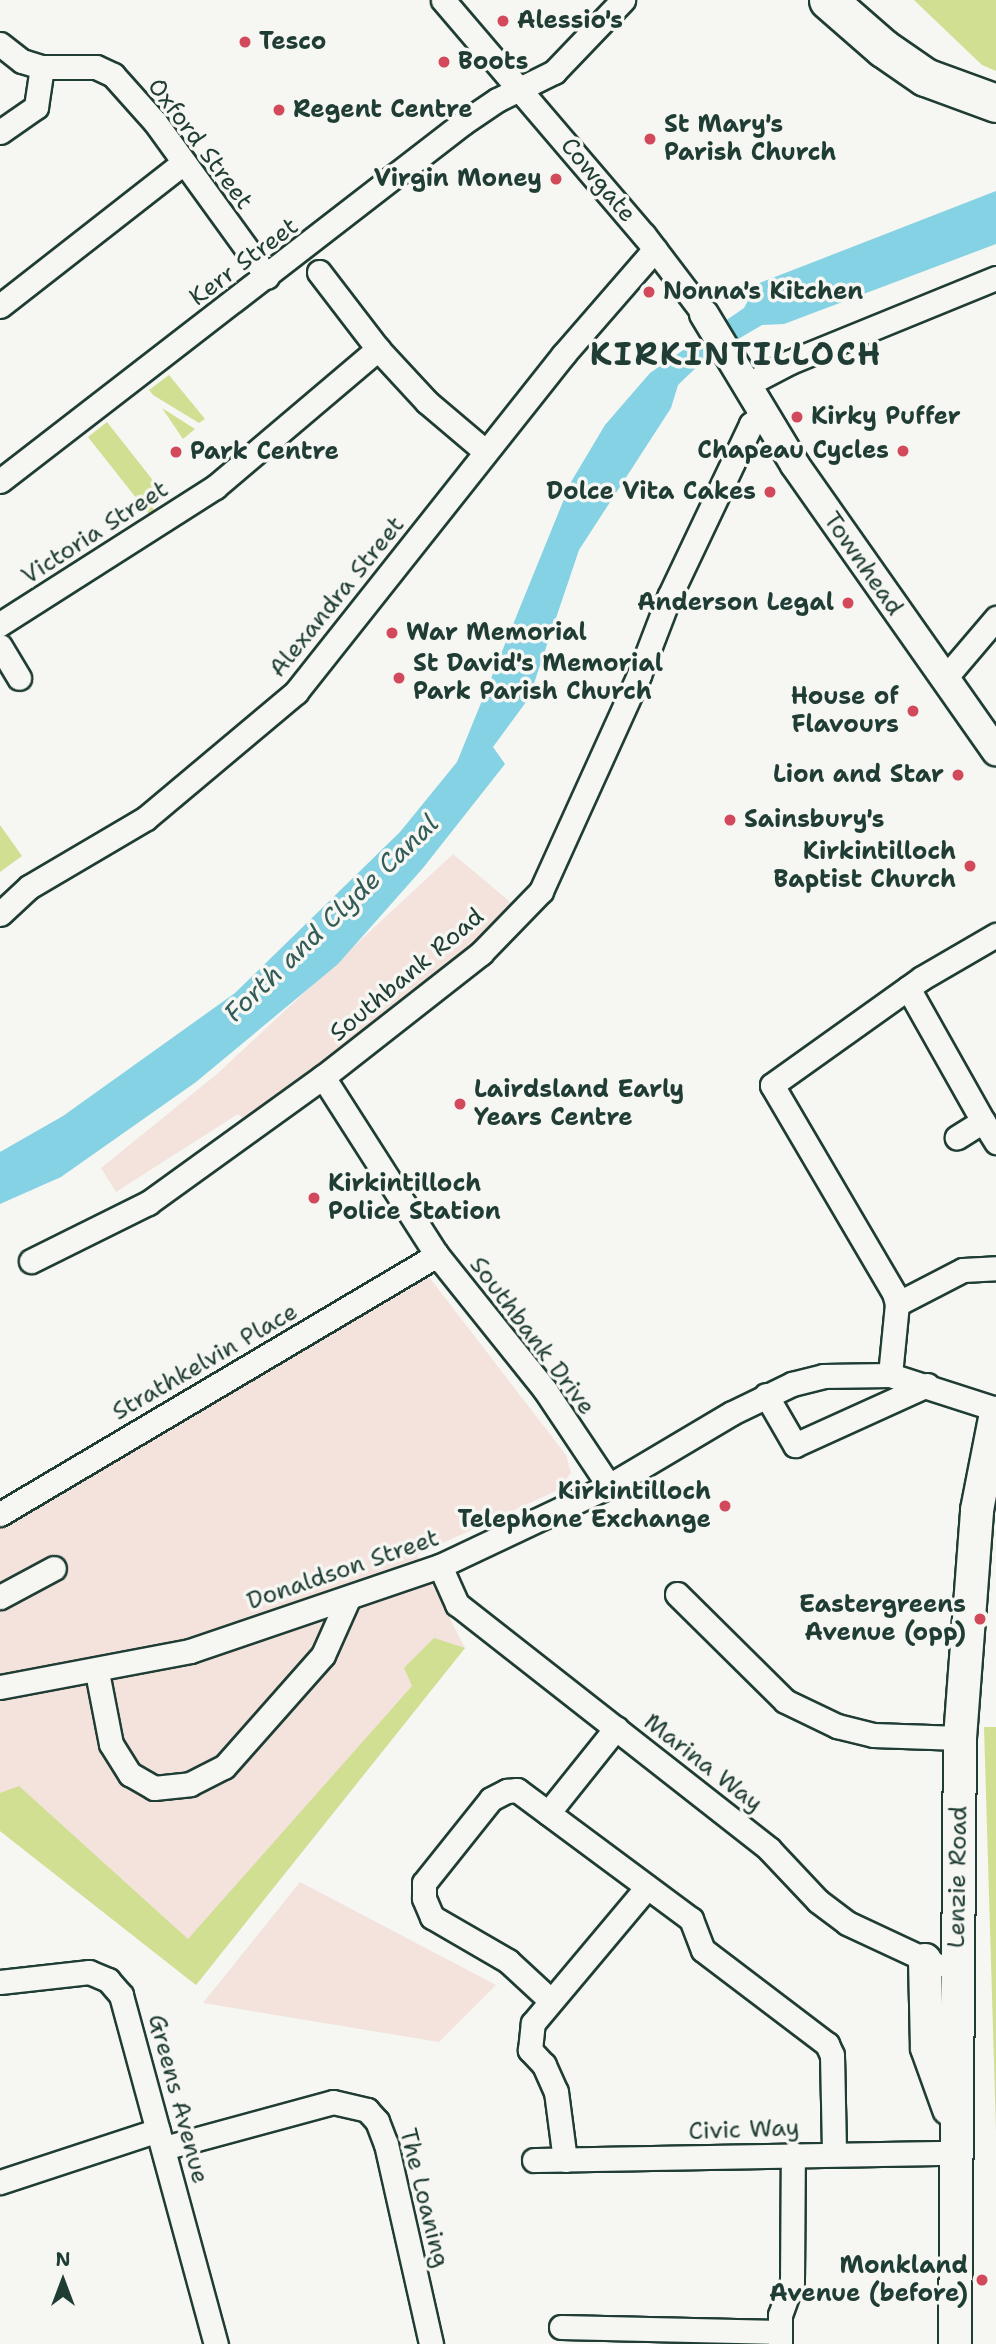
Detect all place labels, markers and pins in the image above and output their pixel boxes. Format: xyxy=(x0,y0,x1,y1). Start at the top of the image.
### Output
place label: Alessio's xyxy=(517,7,623,35)
marker: Alessio's xyxy=(495,13,511,29)
place label: Tesco xyxy=(259,28,326,56)
marker: Tesco xyxy=(237,34,253,50)
place label: Boots xyxy=(458,48,528,76)
marker: Boots xyxy=(436,54,452,70)
place label: Regent Centre xyxy=(293,96,473,124)
marker: Regent Centre xyxy=(271,102,287,118)
place label: St Mary's Parish Church xyxy=(664,111,836,167)
marker: St Mary's Parish Church xyxy=(642,131,658,147)
place label: Virgin Money xyxy=(374,165,542,193)
marker: Virgin Money xyxy=(548,171,564,187)
place label: Nonna's Kitchen xyxy=(663,278,863,306)
marker: Nonna's Kitchen xyxy=(641,284,657,300)
place label: Kirky Puffer xyxy=(811,403,961,431)
marker: Kirky Puffer xyxy=(789,409,805,425)
place label: Chapeau Cycles xyxy=(697,437,889,465)
place label: Park Centre xyxy=(190,438,339,466)
marker: Chapeau Cycles xyxy=(895,443,911,459)
marker: Park Centre xyxy=(168,444,184,460)
place label: Dolce Vita Cakes xyxy=(546,478,756,506)
marker: Dolce Vita Cakes xyxy=(762,484,778,500)
place label: Anderson Legal xyxy=(637,589,834,617)
marker: Anderson Legal xyxy=(840,595,856,611)
place label: War Memorial xyxy=(406,619,587,647)
marker: War Memorial xyxy=(384,625,400,641)
place label: St David's Memorial Park Parish Church xyxy=(413,650,663,706)
marker: St David's Memorial Park Parish Church xyxy=(391,670,407,686)
place label: House of Flavours xyxy=(791,683,899,739)
marker: House of Flavours xyxy=(905,703,921,719)
place label: Lion and Star xyxy=(773,761,944,789)
marker: Lion and Star xyxy=(950,767,966,783)
place label: Sainsbury's xyxy=(744,806,884,834)
marker: Sainsbury's xyxy=(722,812,738,828)
place label: Kirkintilloch Baptist Church xyxy=(774,838,956,894)
marker: Kirkintilloch Baptist Church xyxy=(962,858,978,874)
place label: Lairdsland Early Years Centre xyxy=(474,1076,684,1132)
marker: Lairdsland Early Years Centre xyxy=(452,1096,468,1112)
place label: Kirkintilloch Police Station xyxy=(328,1170,501,1226)
marker: Kirkintilloch Police Station xyxy=(306,1190,322,1206)
place label: Kirkintilloch Telephone Exchange xyxy=(457,1478,711,1534)
marker: Kirkintilloch Telephone Exchange xyxy=(717,1498,733,1514)
place label: Eastergreens Avenue (opp) xyxy=(799,1591,966,1647)
marker: Eastergreens Avenue (opp) xyxy=(972,1611,988,1627)
place label: Monkland Avenue (before) xyxy=(769,2252,968,2308)
marker: Monkland Avenue (before) xyxy=(974,2272,990,2288)

